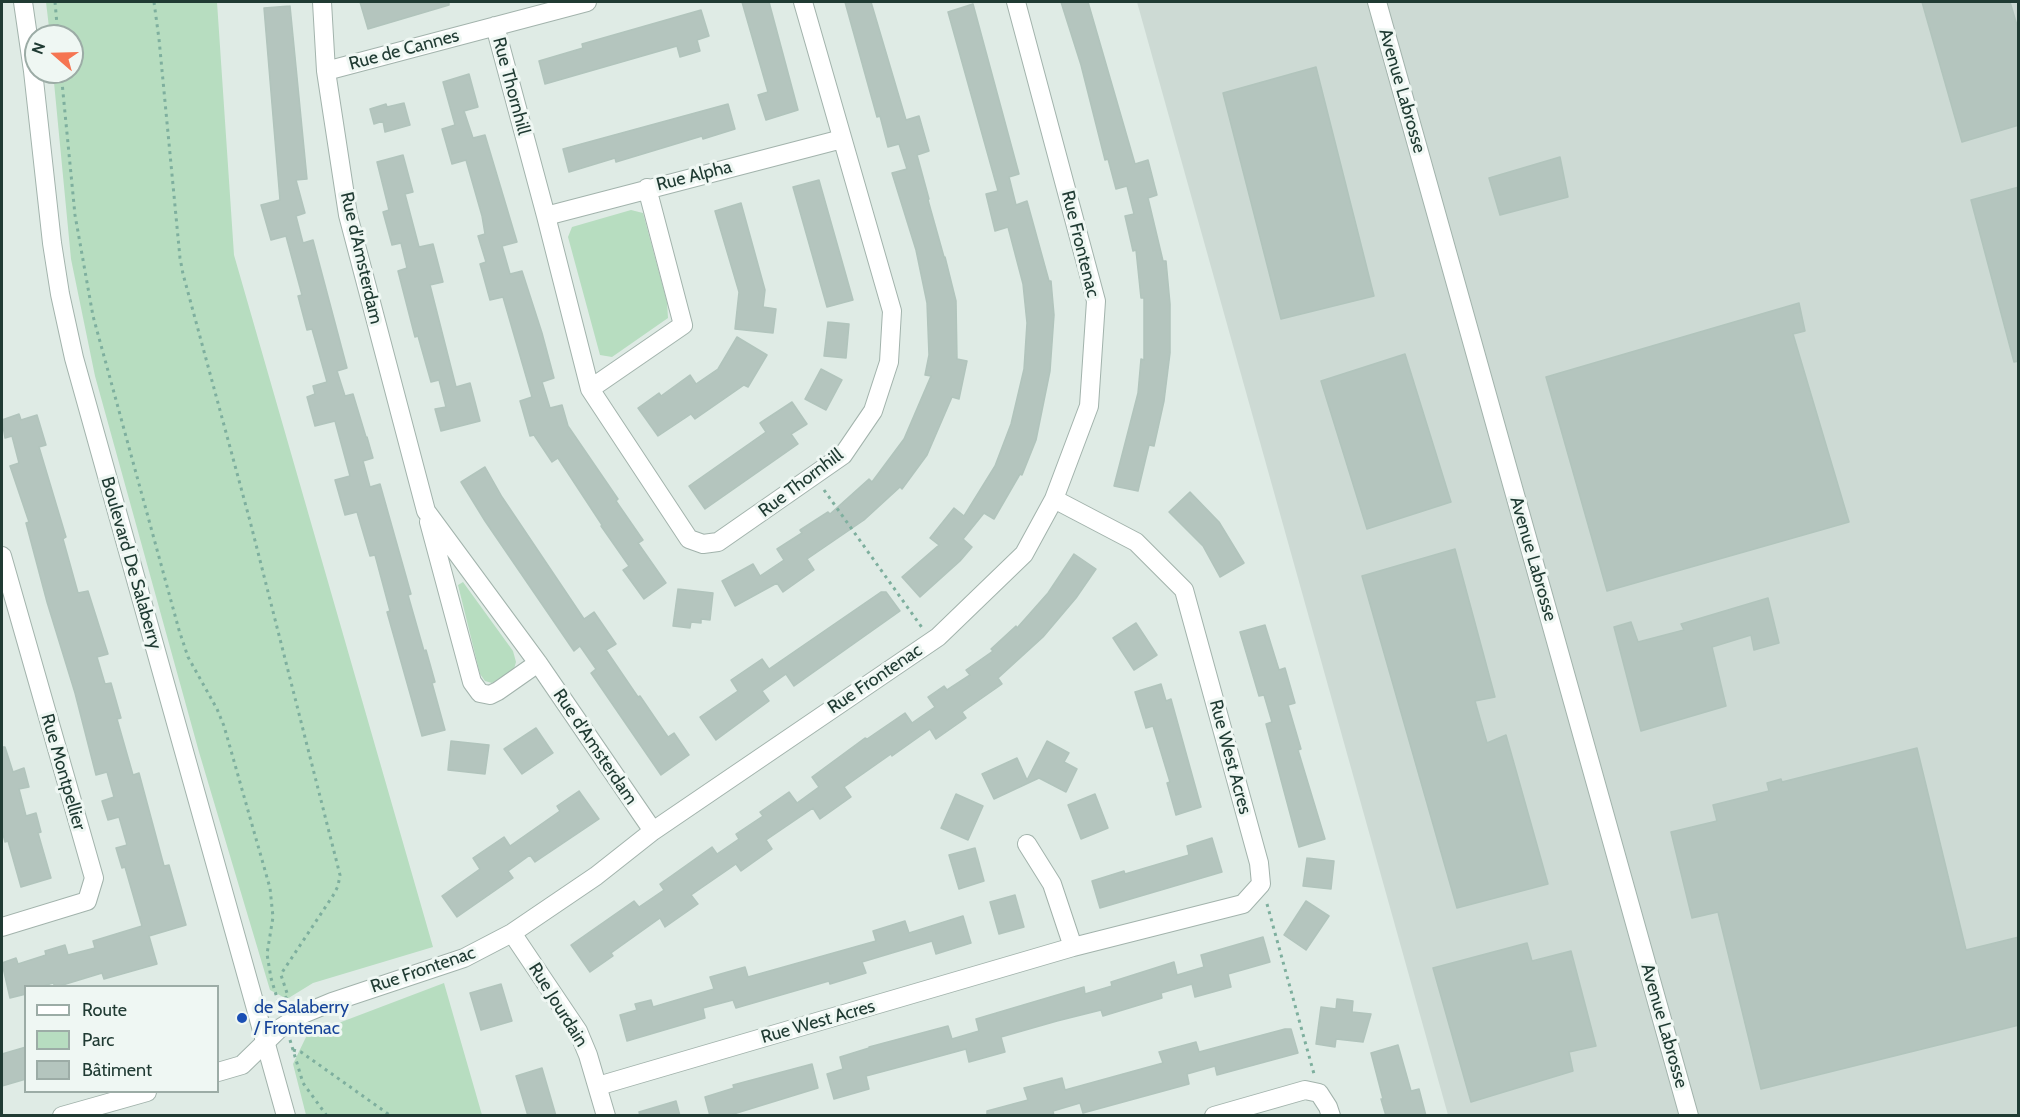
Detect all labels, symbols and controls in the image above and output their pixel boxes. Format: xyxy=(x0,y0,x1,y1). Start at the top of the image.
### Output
north arrow xyxy=(24,24,84,84)
street label: Rue de Cannes xyxy=(347,25,461,75)
street label: Avenue Labrosse xyxy=(1374,26,1430,156)
street label: Rue Thornhill xyxy=(488,35,534,137)
text: N xyxy=(28,40,49,57)
street label: Rue Alpha xyxy=(654,156,734,196)
street label: Rue Frontenac xyxy=(1056,188,1104,300)
street label: Rue d'Amsterdam xyxy=(335,190,387,326)
street label: Rue Thornhill xyxy=(754,444,848,522)
street label: Boulevard De Salaberry xyxy=(96,474,166,652)
street label: Avenue Labrosse xyxy=(1505,494,1561,624)
street label: Rue Frontenac xyxy=(824,639,926,719)
street label: Rue d'Amsterdam xyxy=(548,685,642,809)
street label: Rue West Acres xyxy=(1204,697,1256,817)
street label: Rue Montpellier xyxy=(36,711,90,833)
street label: Rue Frontenac xyxy=(368,942,478,998)
street label: Rue Jourdain xyxy=(524,959,592,1051)
street label: Avenue Labrosse xyxy=(1636,961,1692,1091)
legend xyxy=(24,985,219,1093)
street label: Rue West Acres xyxy=(758,995,878,1049)
place label: de Salaberry / Frontenac xyxy=(254,997,349,1040)
text: Route xyxy=(82,999,127,1021)
marker: de Salaberry / Frontenac xyxy=(235,1011,249,1025)
text: Parc xyxy=(82,1029,114,1051)
text: Bâtiment xyxy=(82,1059,152,1081)

